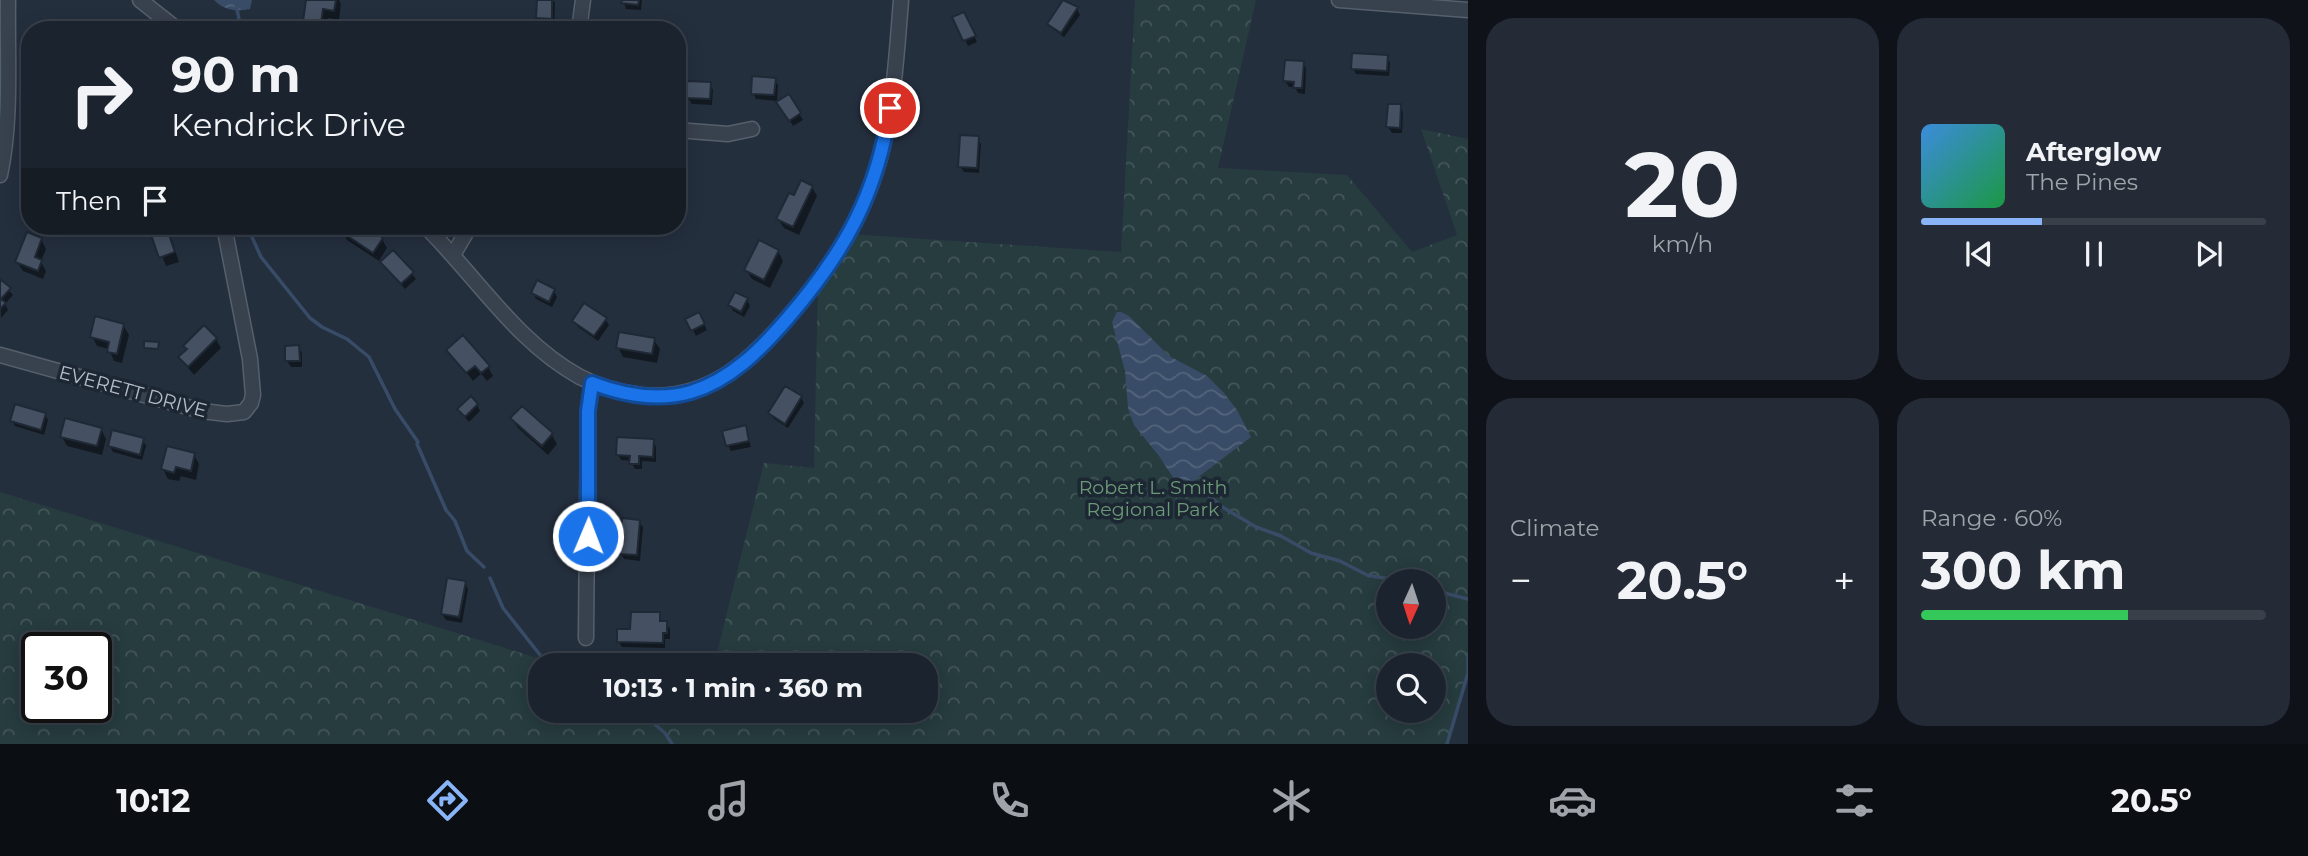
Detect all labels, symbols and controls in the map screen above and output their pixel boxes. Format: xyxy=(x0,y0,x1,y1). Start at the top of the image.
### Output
text: 90 m xyxy=(171,45,301,104)
icon: right xyxy=(56,49,147,140)
pin xyxy=(860,78,920,138)
icon: arrive xyxy=(871,89,909,127)
text: Kendrick Drive xyxy=(171,105,406,144)
text: 20 xyxy=(1625,129,1740,240)
text: Afterglow xyxy=(2026,136,2161,168)
text: The Pines xyxy=(2026,168,2138,196)
icon: arrive xyxy=(136,182,174,220)
text: Then xyxy=(56,185,122,217)
text: km/h xyxy=(1652,230,1713,258)
icon: previous xyxy=(1960,235,1998,273)
icon: pause xyxy=(2075,235,2113,273)
icon: next xyxy=(2190,235,2228,273)
street label: EVERETT DRIVE xyxy=(56,361,209,422)
park label: Robert L. Smith Regional Park xyxy=(1079,476,1227,521)
position arrow xyxy=(551,499,625,573)
text: Range · 60% xyxy=(1921,504,2062,532)
text: Climate xyxy=(1510,514,1599,542)
text: 300 km xyxy=(1921,539,2126,602)
text: 20.5° xyxy=(1617,549,1748,612)
text: − xyxy=(1510,557,1532,604)
text: + xyxy=(1833,557,1855,604)
north arrow xyxy=(1376,569,1446,639)
map controls xyxy=(1376,569,1446,723)
speed limit sign: 30 xyxy=(21,632,112,723)
button: search xyxy=(1376,653,1446,723)
text: 10:13 · 1 min · 360 m xyxy=(603,672,863,704)
icon: directions xyxy=(423,776,472,825)
icon: music xyxy=(704,776,753,825)
icon: phone xyxy=(985,776,1034,825)
icon: climate xyxy=(1267,776,1316,825)
icon: car xyxy=(1548,776,1597,825)
icon: filters xyxy=(1830,776,1879,825)
text: 10:12 xyxy=(116,781,190,820)
text: 20.5° xyxy=(2111,781,2192,820)

